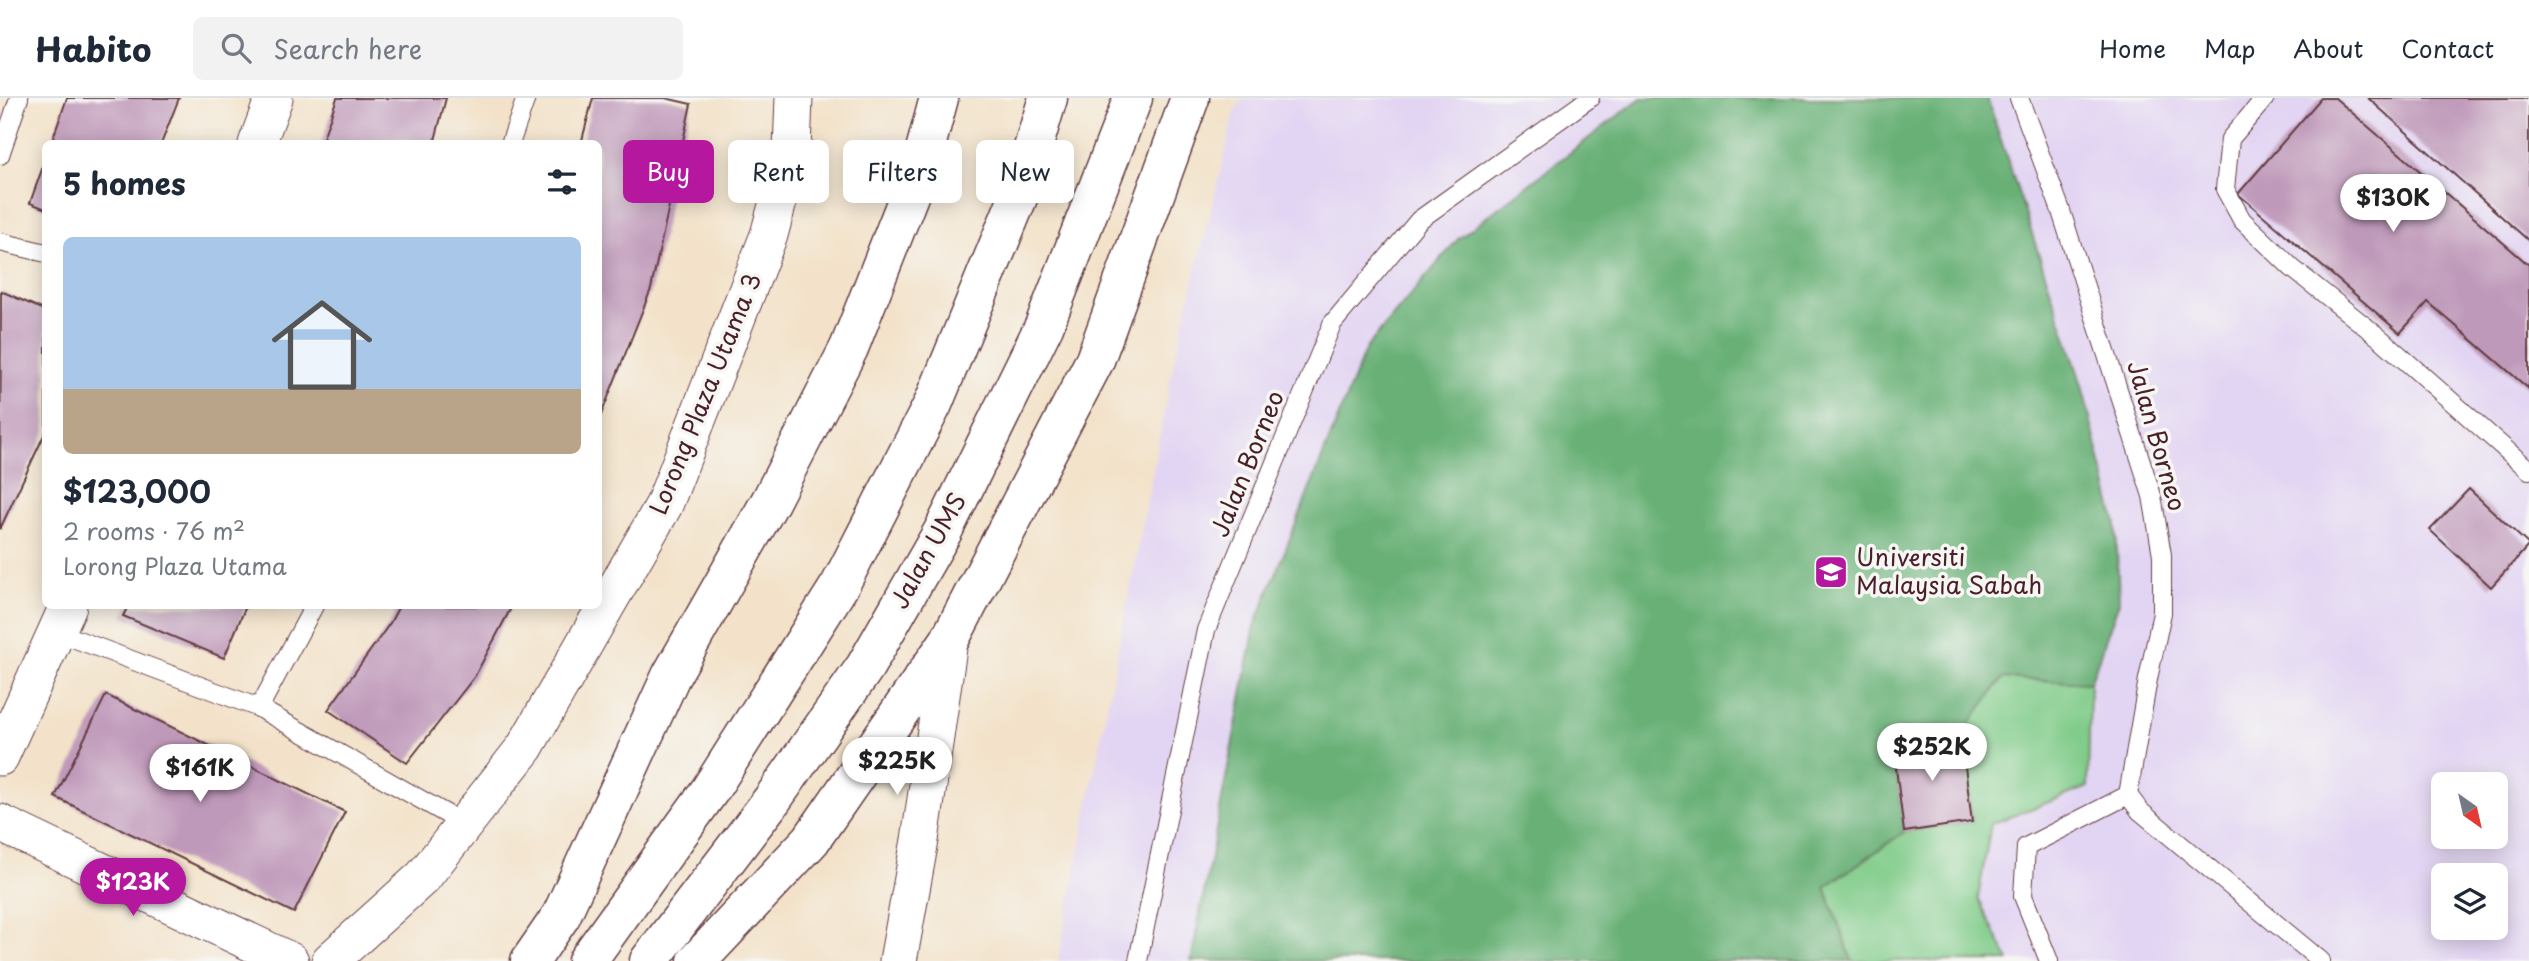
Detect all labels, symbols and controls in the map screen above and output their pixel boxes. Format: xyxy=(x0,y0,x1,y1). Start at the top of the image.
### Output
search box xyxy=(193,17,683,80)
text: Habito xyxy=(35,23,151,73)
icon: search xyxy=(217,29,255,67)
text: Search here xyxy=(273,29,422,68)
text: Home xyxy=(2099,30,2166,66)
text: Map xyxy=(2204,30,2255,66)
text: About xyxy=(2293,30,2363,66)
text: Contact xyxy=(2401,30,2494,66)
chip: Buy xyxy=(623,140,714,203)
chip: Rent xyxy=(728,140,829,203)
chip: Filters xyxy=(843,140,962,203)
chip: New xyxy=(976,140,1074,203)
text: 5 homes xyxy=(63,160,186,205)
icon: filters xyxy=(543,163,581,201)
pin: $130K xyxy=(2344,174,2442,234)
text: $130K xyxy=(2356,179,2430,214)
street label: Lorong Plaza Utama 3 xyxy=(639,267,769,520)
icon: home xyxy=(259,282,385,408)
street label: Jalan Borneo xyxy=(2119,356,2197,515)
street label: Jalan Borneo xyxy=(1200,385,1292,542)
text: $123,000 xyxy=(63,468,211,513)
street label: Jalan UMS xyxy=(880,485,974,615)
text: 2 rooms · 76 m² xyxy=(63,513,245,548)
place label: Universiti Malaysia Sabah xyxy=(1856,538,2042,602)
text: Lorong Plaza Utama xyxy=(63,548,287,583)
school or university icon: Universiti Malaysia Sabah xyxy=(1812,553,1850,591)
pin: $252K xyxy=(1883,724,1981,783)
text: $252K xyxy=(1893,728,1971,763)
pin: $225K xyxy=(848,738,946,797)
text: $225K xyxy=(858,742,936,777)
pin: $161K xyxy=(151,744,249,804)
text: $161K xyxy=(166,749,234,784)
north arrow xyxy=(2431,772,2508,849)
map controls xyxy=(2431,772,2508,940)
pin: $123K xyxy=(84,858,182,918)
text: $123K xyxy=(96,863,170,898)
button: layers xyxy=(2431,863,2508,940)

